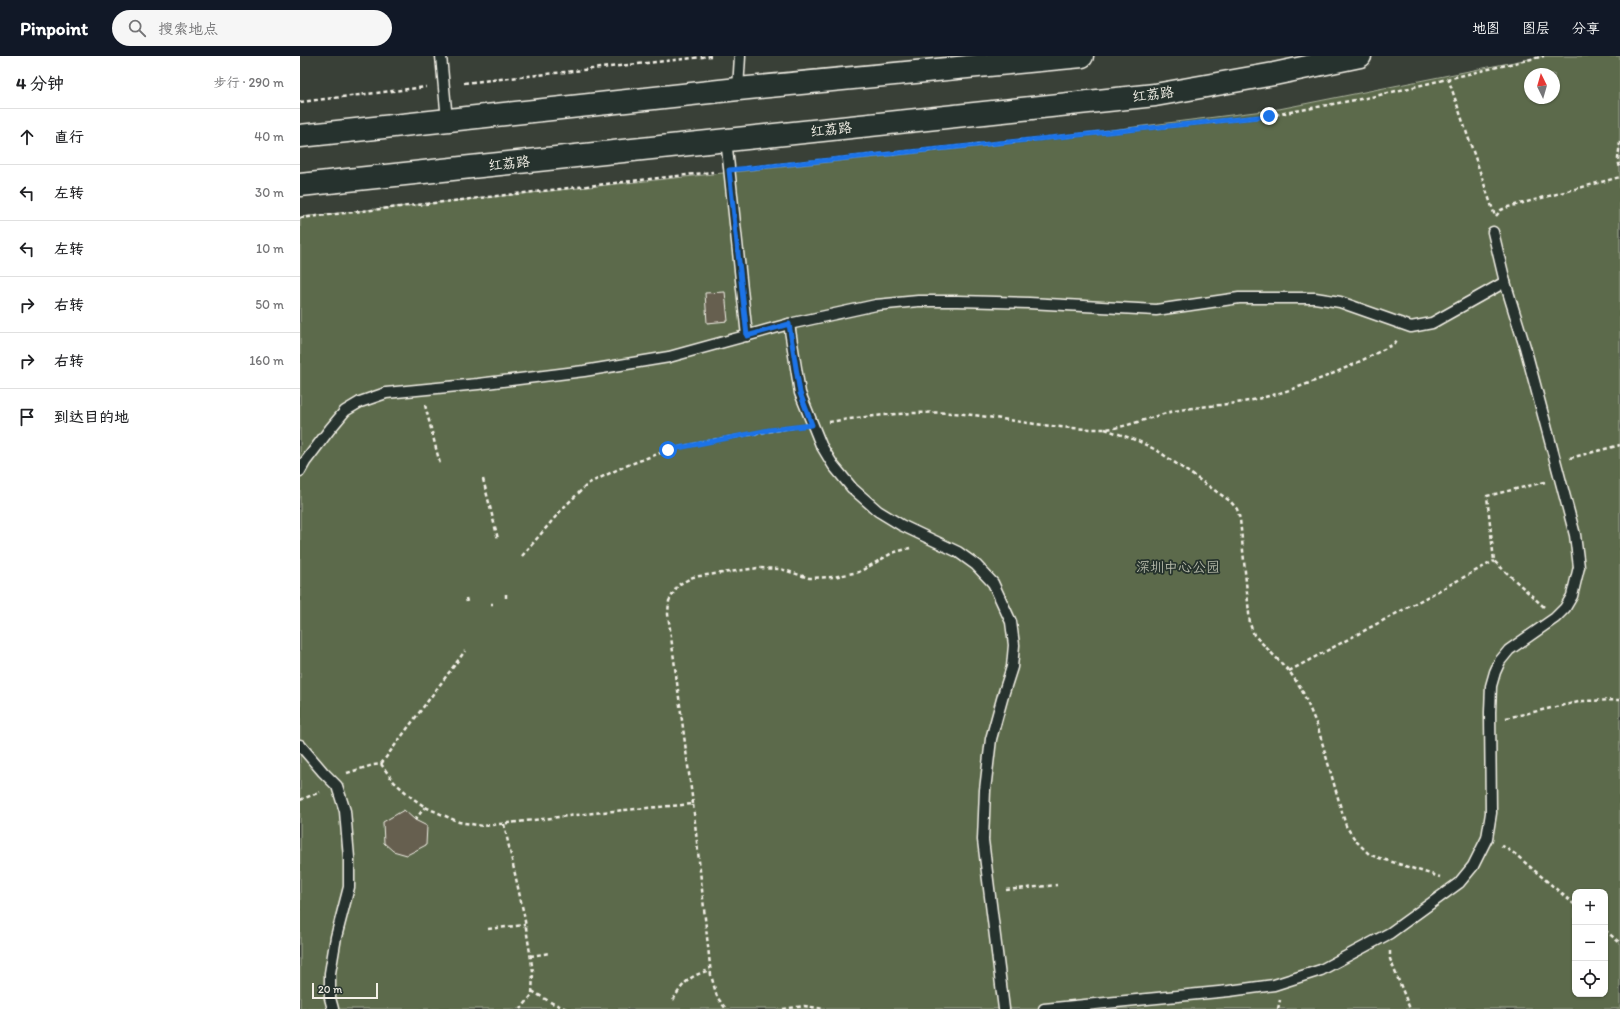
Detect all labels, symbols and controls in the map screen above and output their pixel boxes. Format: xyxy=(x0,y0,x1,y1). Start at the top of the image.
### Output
search box xyxy=(112,10,392,46)
text: Pinpoint xyxy=(20,17,88,40)
icon: search xyxy=(126,17,148,39)
text: 搜索地点 xyxy=(158,20,218,38)
text: 地图 xyxy=(1472,20,1500,37)
text: 图层 xyxy=(1522,20,1550,37)
text: 分享 xyxy=(1572,20,1600,37)
north arrow xyxy=(1524,68,1560,104)
text: 4 分钟 xyxy=(16,73,64,93)
text: 步行 · 290 m xyxy=(214,75,284,90)
street label: 红荔路 xyxy=(1131,84,1175,105)
route end xyxy=(1260,107,1278,125)
street label: 红荔路 xyxy=(809,119,853,140)
icon: ahead xyxy=(16,126,38,148)
text: 直行 xyxy=(54,128,84,146)
text: 40 m xyxy=(254,129,284,144)
street label: 红荔路 xyxy=(487,153,531,174)
icon: left xyxy=(16,182,38,204)
text: 左转 xyxy=(54,184,84,202)
text: 30 m xyxy=(255,185,284,200)
icon: left xyxy=(16,238,38,260)
text: 左转 xyxy=(54,240,84,258)
text: 10 m xyxy=(256,241,284,256)
icon: right xyxy=(16,294,38,316)
text: 右转 xyxy=(54,296,84,314)
text: 50 m xyxy=(255,297,284,312)
icon: right xyxy=(16,350,38,372)
text: 右转 xyxy=(54,352,84,370)
text: 160 m xyxy=(249,353,284,368)
icon: arrive xyxy=(16,406,38,428)
text: 到达目的地 xyxy=(54,408,129,426)
route start xyxy=(659,441,677,459)
park label: 深圳中心公园 xyxy=(1136,559,1220,576)
map controls xyxy=(1572,889,1608,997)
button: + xyxy=(1572,889,1608,925)
button: − xyxy=(1572,925,1608,961)
button: locate xyxy=(1572,961,1608,997)
scale bar xyxy=(312,981,378,1000)
text: 20 m xyxy=(318,983,342,996)

